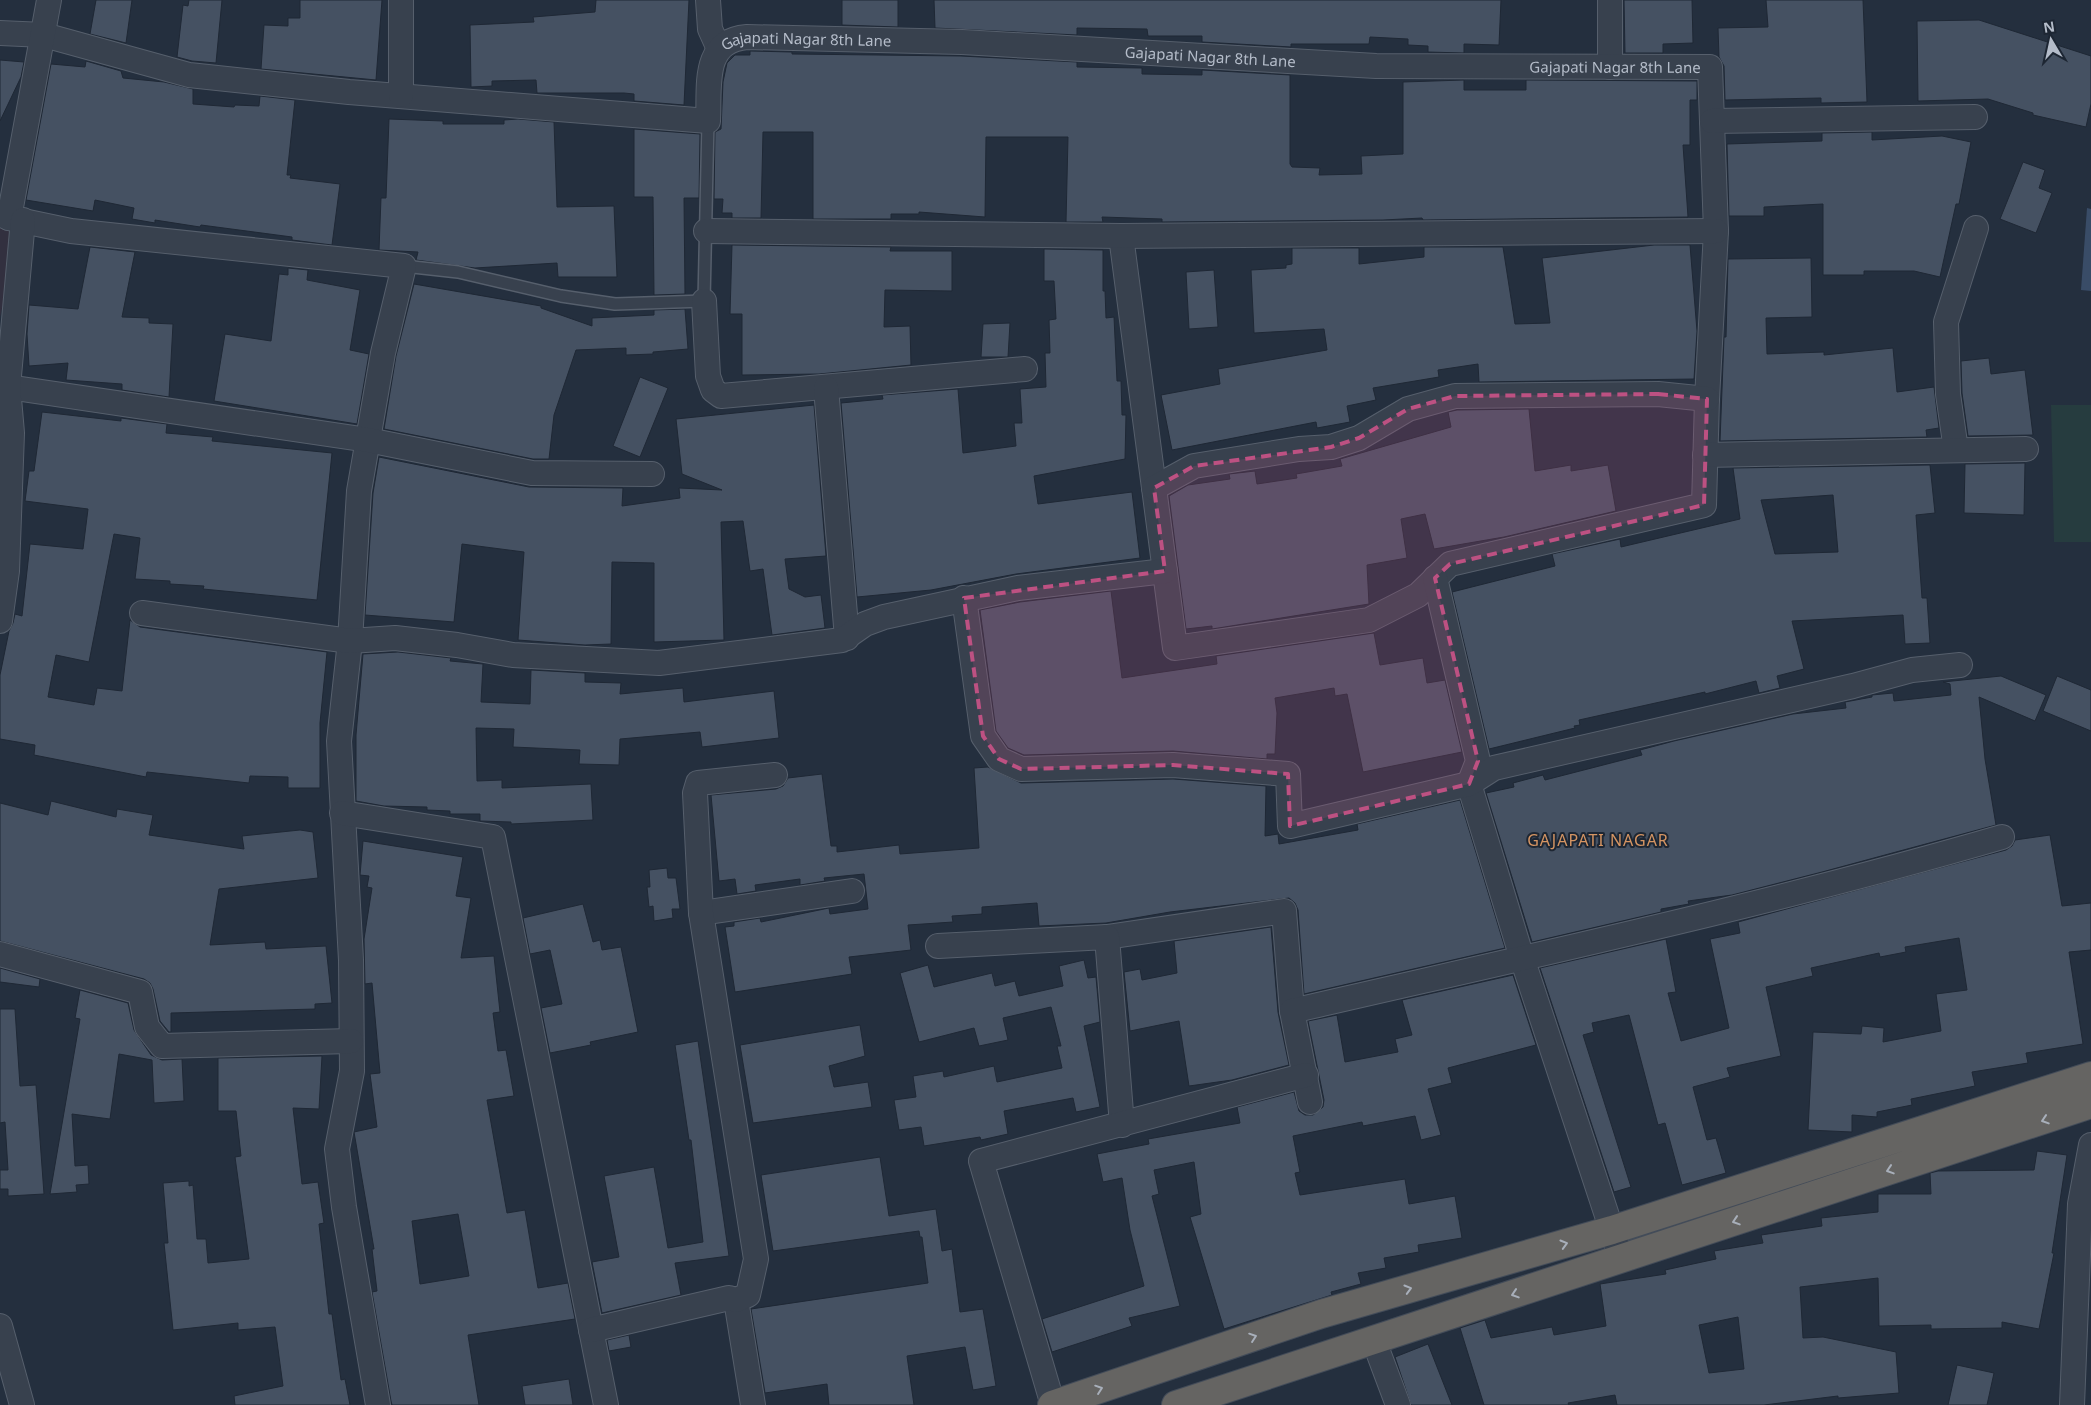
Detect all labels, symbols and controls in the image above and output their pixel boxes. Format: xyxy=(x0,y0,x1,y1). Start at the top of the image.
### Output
north arrow xyxy=(2026,15,2076,65)
text: N xyxy=(2042,16,2056,37)
street label: Gajapati Nagar 8th Lane xyxy=(717,27,892,55)
street label: Gajapati Nagar 8th Lane xyxy=(1124,41,1296,71)
street label: Gajapati Nagar 8th Lane xyxy=(1529,56,1701,77)
district label: GAJAPATI NAGAR xyxy=(1527,829,1669,851)
one-way arrow xyxy=(2041,1114,2049,1124)
one-way arrow xyxy=(1887,1164,1895,1174)
one-way arrow xyxy=(1732,1215,1741,1225)
one-way arrow xyxy=(1559,1240,1567,1250)
one-way arrow xyxy=(1403,1285,1411,1295)
one-way arrow xyxy=(1511,1288,1520,1298)
one-way arrow xyxy=(1248,1333,1256,1343)
one-way arrow xyxy=(1094,1385,1102,1395)

